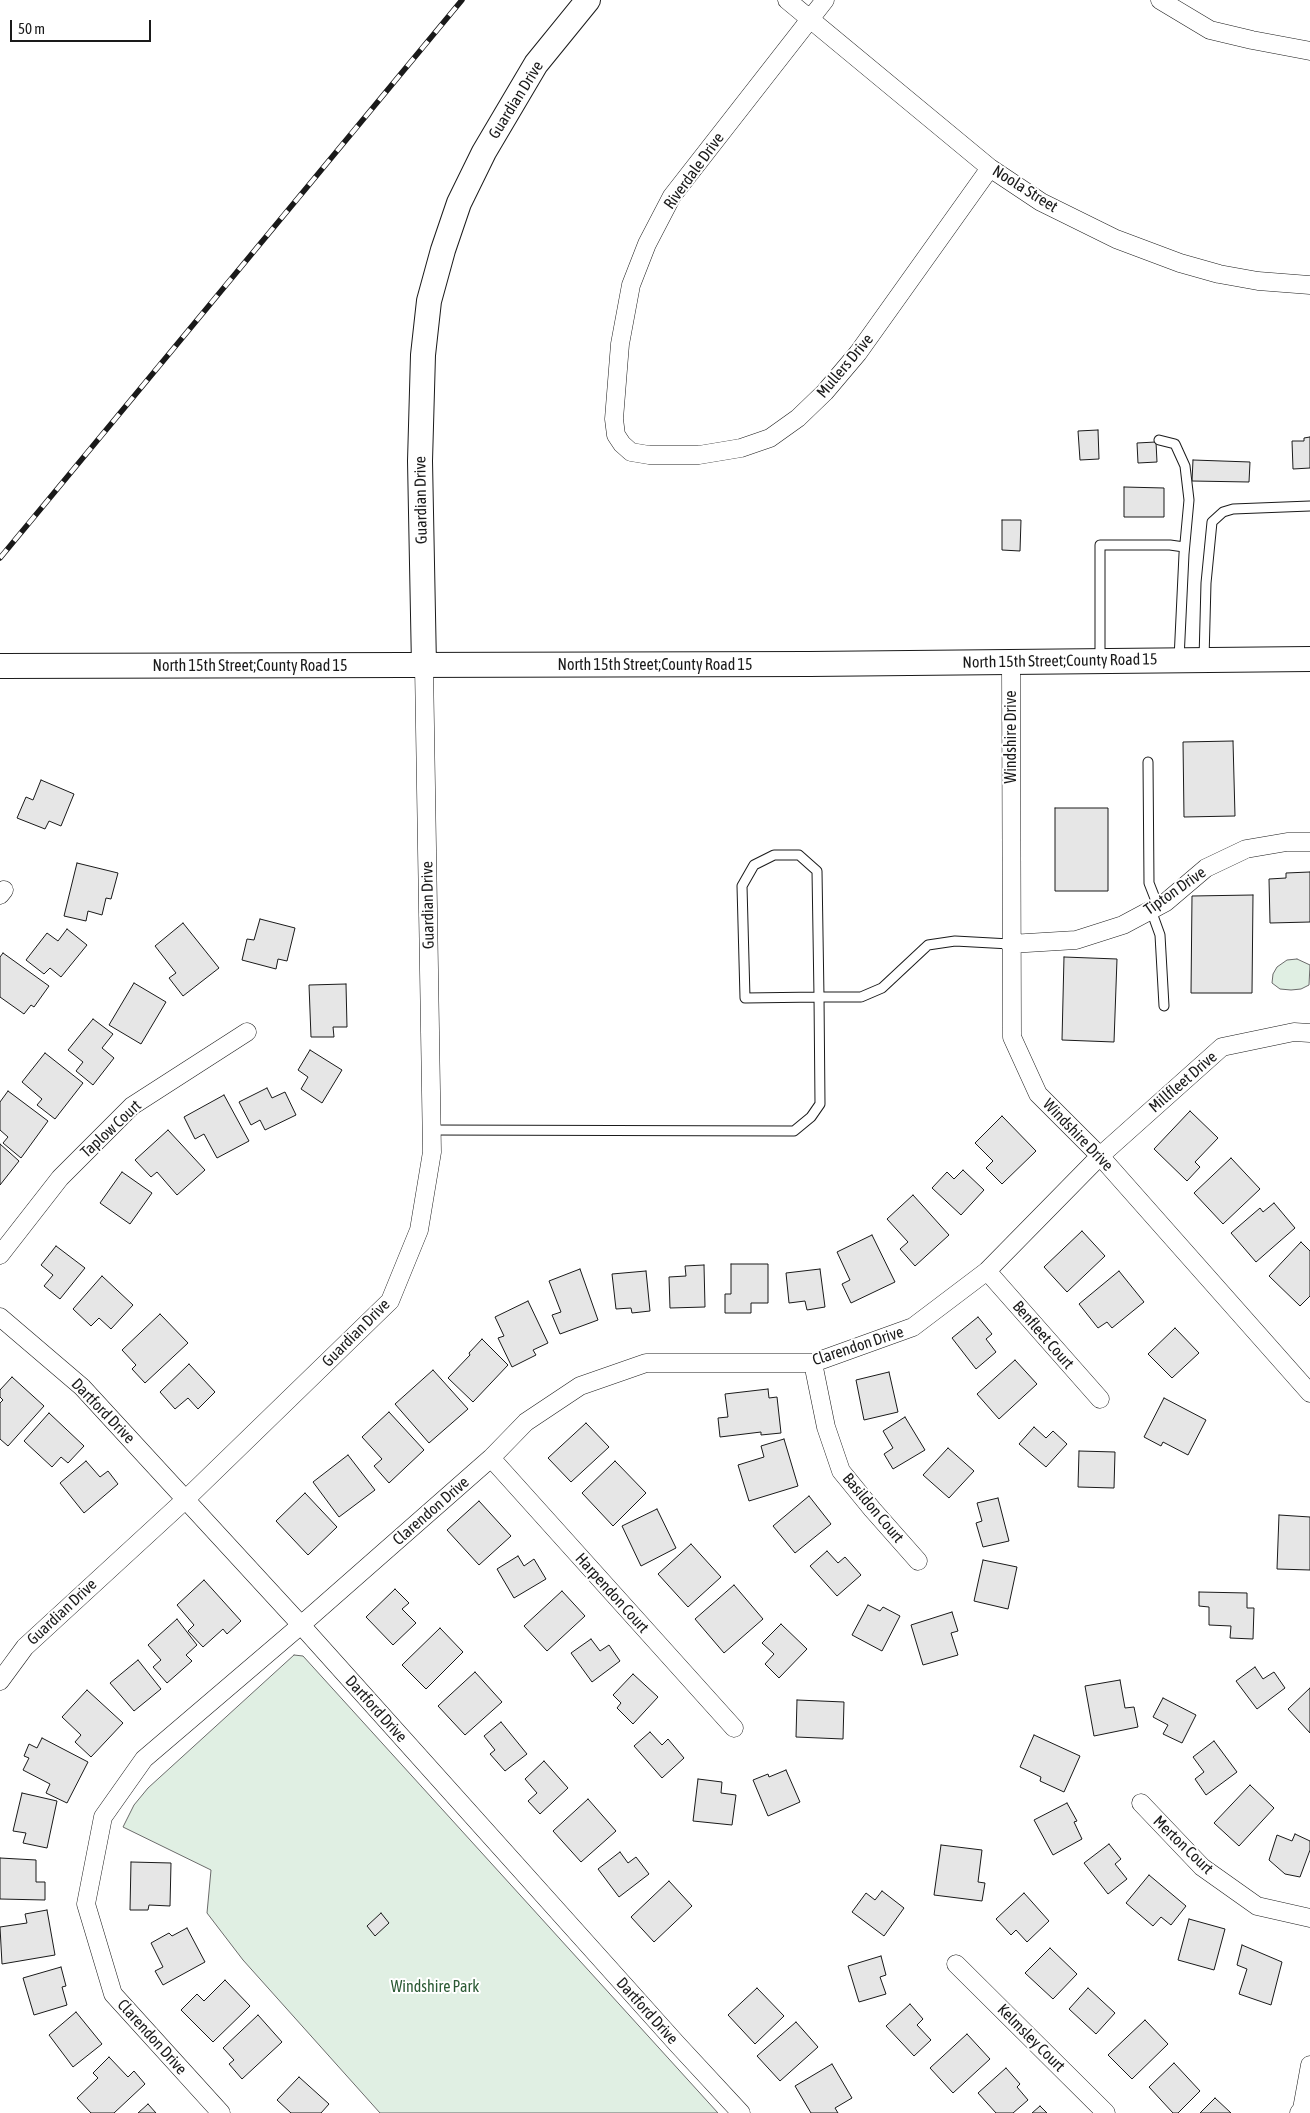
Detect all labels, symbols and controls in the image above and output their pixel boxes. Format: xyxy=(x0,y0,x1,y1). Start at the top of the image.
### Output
scale bar xyxy=(12,10,154,42)
text: 50 m xyxy=(18,20,45,37)
street label: Guardian Drive xyxy=(485,58,547,142)
street label: Riverdale Drive xyxy=(660,129,728,213)
street label: Noola Street xyxy=(989,161,1061,217)
street label: Mullers Drive xyxy=(813,330,877,402)
street label: Guardian Drive xyxy=(411,456,431,544)
street label: North 15th Street;County Road 15 xyxy=(962,650,1158,672)
street label: North 15th Street;County Road 15 xyxy=(557,655,753,675)
street label: North 15th Street;County Road 15 xyxy=(152,656,348,676)
street label: Windshire Drive xyxy=(1001,691,1021,783)
street label: Guardian Drive xyxy=(418,861,438,949)
street label: Tipton Drive xyxy=(1140,863,1210,919)
street label: Millfleet Drive xyxy=(1145,1047,1221,1117)
street label: Windshire Drive xyxy=(1039,1095,1117,1175)
street label: Taplow Court xyxy=(77,1096,145,1162)
street label: Guardian Drive xyxy=(318,1295,394,1371)
street label: Benfleet Court xyxy=(1008,1297,1078,1373)
street label: Clarendon Drive xyxy=(810,1322,906,1370)
street label: Dartford Drive xyxy=(67,1374,139,1448)
street label: Basildon Court xyxy=(838,1469,908,1547)
street label: Clarendon Drive xyxy=(389,1473,473,1549)
street label: Harpendon Court xyxy=(571,1549,653,1637)
street label: Guardian Drive xyxy=(23,1575,101,1649)
street label: Dartford Drive xyxy=(341,1672,411,1746)
street label: Merton Court xyxy=(1149,1812,1217,1878)
street label: Dartford Drive xyxy=(612,1974,682,2048)
park label: Windshire Park xyxy=(391,1977,479,1997)
street label: Clarendon Drive xyxy=(113,1995,191,2079)
street label: Kelmsley Court xyxy=(993,2000,1069,2076)

